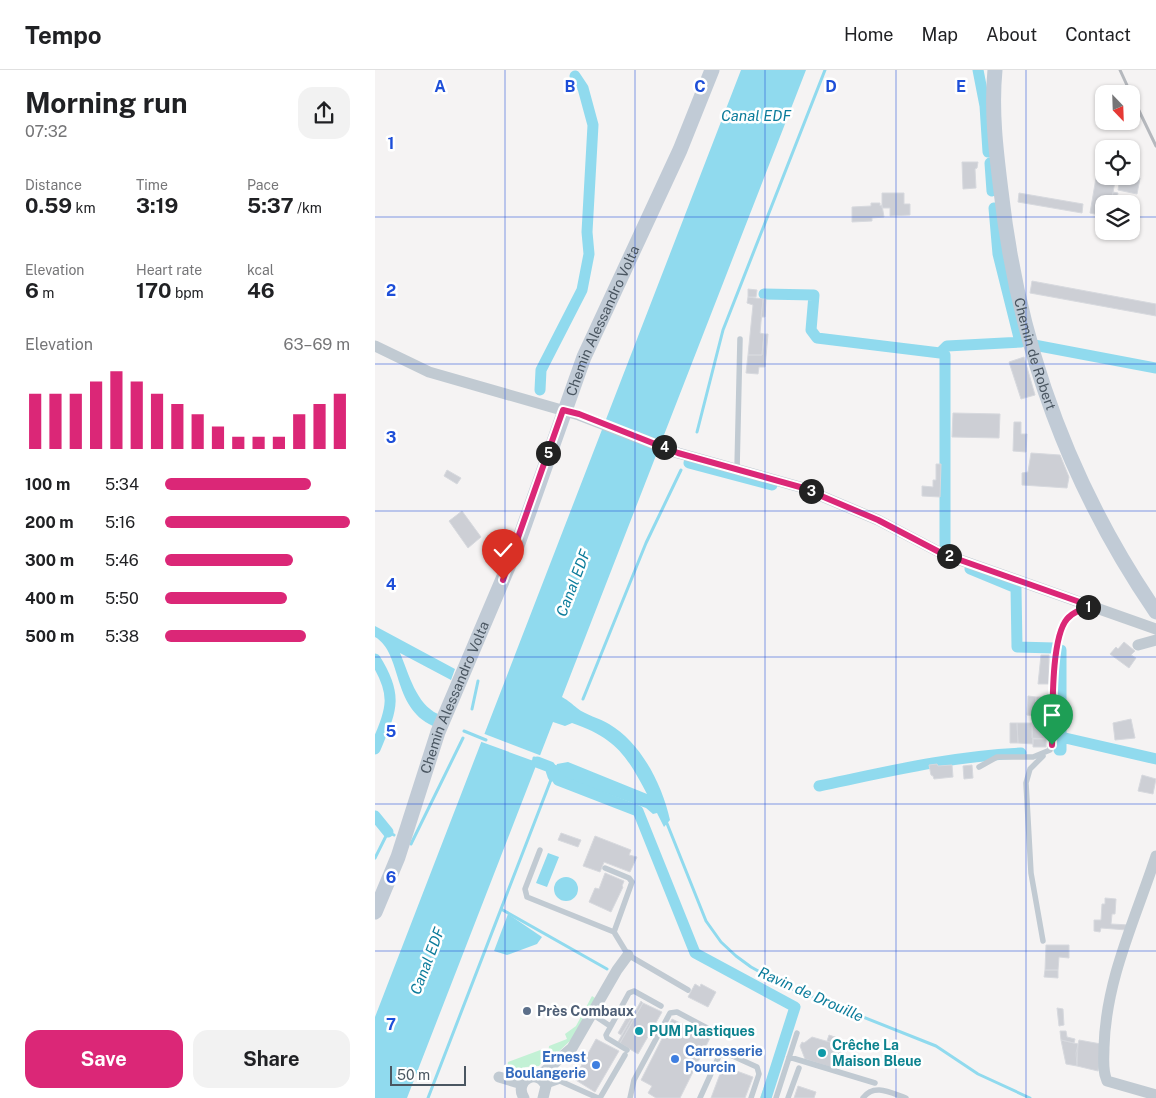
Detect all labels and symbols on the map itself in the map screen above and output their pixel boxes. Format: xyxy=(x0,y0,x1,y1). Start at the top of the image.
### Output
text: A xyxy=(434,77,446,96)
text: B xyxy=(565,77,576,96)
text: C xyxy=(694,77,706,96)
text: D xyxy=(825,77,837,96)
text: E xyxy=(956,77,966,96)
north arrow xyxy=(1095,85,1140,130)
water label: Canal EDF xyxy=(721,107,791,124)
text: 1 xyxy=(388,134,394,153)
street label: Chemin Alessandro Volta xyxy=(563,243,643,398)
text: 2 xyxy=(386,281,396,300)
street label: Chemin de Robert xyxy=(1011,296,1059,412)
text: 3 xyxy=(386,428,396,447)
pin: 4 xyxy=(651,434,677,460)
pin: 5 xyxy=(535,440,561,466)
pin: 3 xyxy=(799,478,823,504)
pin xyxy=(482,529,524,580)
pin: 2 xyxy=(937,544,961,568)
water label: Canal EDF xyxy=(553,547,594,619)
text: 4 xyxy=(386,575,397,594)
pin: 1 xyxy=(1075,594,1101,620)
street label: Chemin Alessandro Volta xyxy=(417,619,492,776)
pin xyxy=(1031,694,1073,745)
text: 5 xyxy=(386,722,397,741)
text: 6 xyxy=(386,868,396,887)
water label: Canal EDF xyxy=(407,925,448,997)
water label: Ravin de Drouille xyxy=(756,963,866,1025)
place label: Près Combaux xyxy=(537,1003,634,1019)
marker: Près Combaux xyxy=(521,1005,533,1017)
text: 7 xyxy=(386,1015,396,1034)
place label: PUM Plastiques xyxy=(649,1023,755,1039)
marker: PUM Plastiques xyxy=(633,1025,645,1037)
place label: Crêche La Maison Bleue xyxy=(832,1037,922,1069)
place label: Carrosserie Pourcin xyxy=(685,1043,763,1075)
marker: Crêche La Maison Bleue xyxy=(816,1047,828,1059)
place label: Ernest Boulangerie xyxy=(505,1049,586,1081)
marker: Carrosserie Pourcin xyxy=(669,1053,681,1065)
marker: Ernest Boulangerie xyxy=(590,1059,602,1071)
scale bar xyxy=(390,1063,466,1086)

